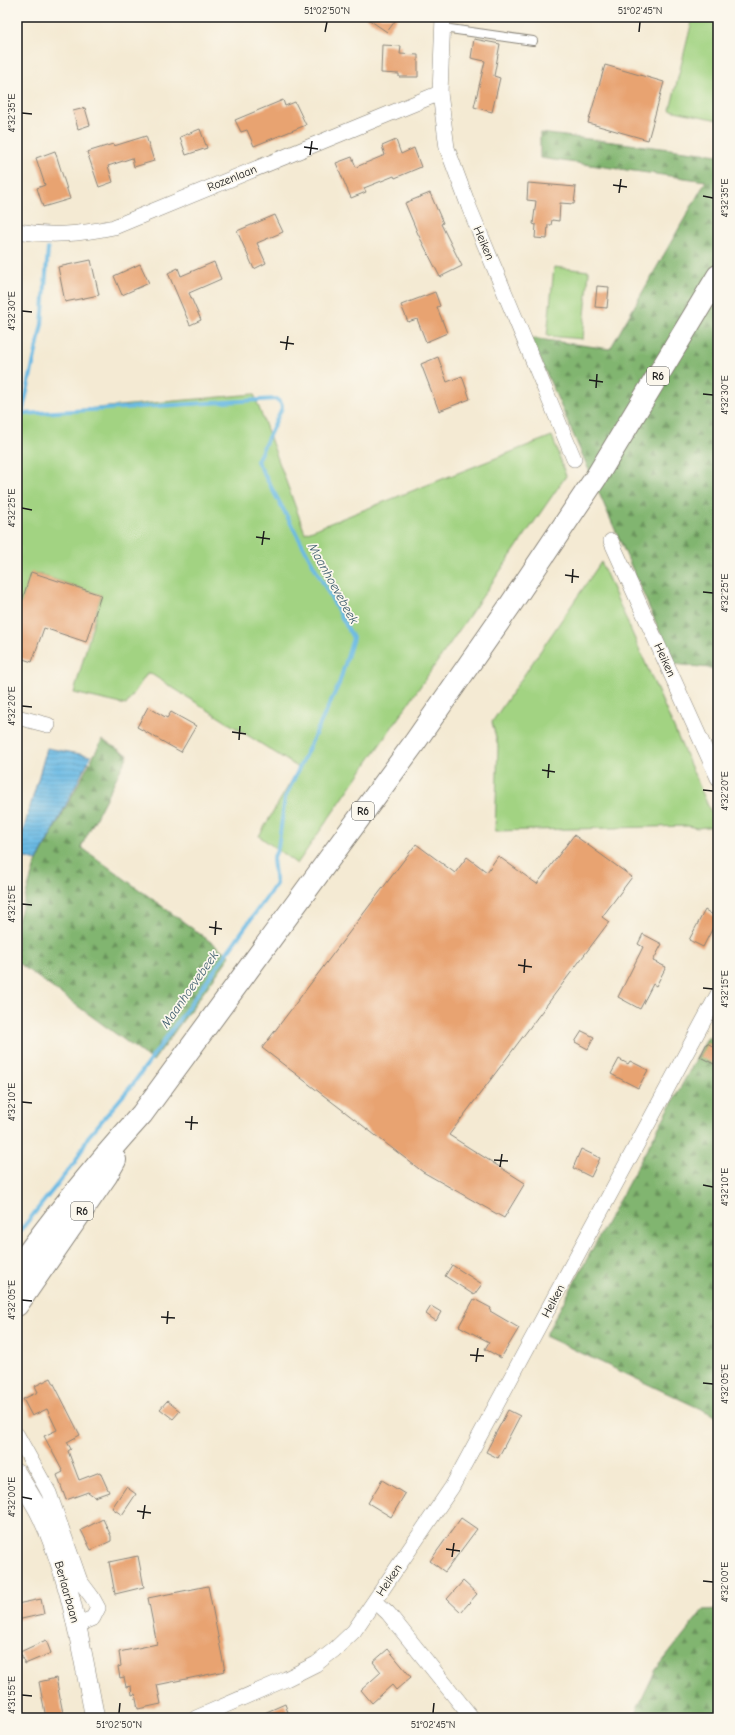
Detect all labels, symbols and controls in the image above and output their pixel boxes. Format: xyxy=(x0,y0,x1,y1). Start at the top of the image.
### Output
text: 51°02'50"N xyxy=(304,5,350,17)
text: 51°02'45"N xyxy=(618,5,662,17)
text: 4°32'35"E xyxy=(6,94,18,132)
street label: Rozenlaan xyxy=(205,162,259,194)
text: 4°32'35"E xyxy=(719,179,731,217)
street label: Heiken xyxy=(471,224,497,262)
text: 4°32'30"E xyxy=(6,291,18,331)
road number: R6 xyxy=(647,367,669,385)
text: 4°32'30"E xyxy=(719,375,731,415)
text: 4°32'25"E xyxy=(6,489,18,528)
water label: Maanhoevebeek xyxy=(305,539,362,627)
text: 4°32'25"E xyxy=(719,574,731,613)
street label: Heiken xyxy=(651,641,679,679)
text: 4°32'20"E xyxy=(6,686,18,726)
text: 4°32'20"E xyxy=(719,771,731,811)
road number: R6 xyxy=(352,802,374,820)
text: 4°32'15"E xyxy=(6,885,18,923)
water label: Maanhoevebeek xyxy=(157,947,222,1031)
text: 4°32'15"E xyxy=(719,970,731,1008)
text: 4°32'10"E xyxy=(6,1083,18,1121)
text: 4°32'10"E xyxy=(719,1168,731,1206)
road number: R6 xyxy=(71,1202,93,1220)
text: 4°32'05"E xyxy=(6,1280,18,1320)
street label: Heiken xyxy=(538,1282,568,1320)
text: 4°32'05"E xyxy=(719,1364,731,1404)
text: 4°32'00"E xyxy=(6,1477,18,1517)
street label: Berlaarbaan xyxy=(52,1560,82,1624)
street label: Heiken xyxy=(373,1561,405,1599)
text: 4°32'00"E xyxy=(719,1562,731,1602)
text: 4°31'55"E xyxy=(6,1676,18,1714)
text: 51°02'50"N xyxy=(96,1719,142,1731)
text: 51°02'45"N xyxy=(411,1719,455,1731)

